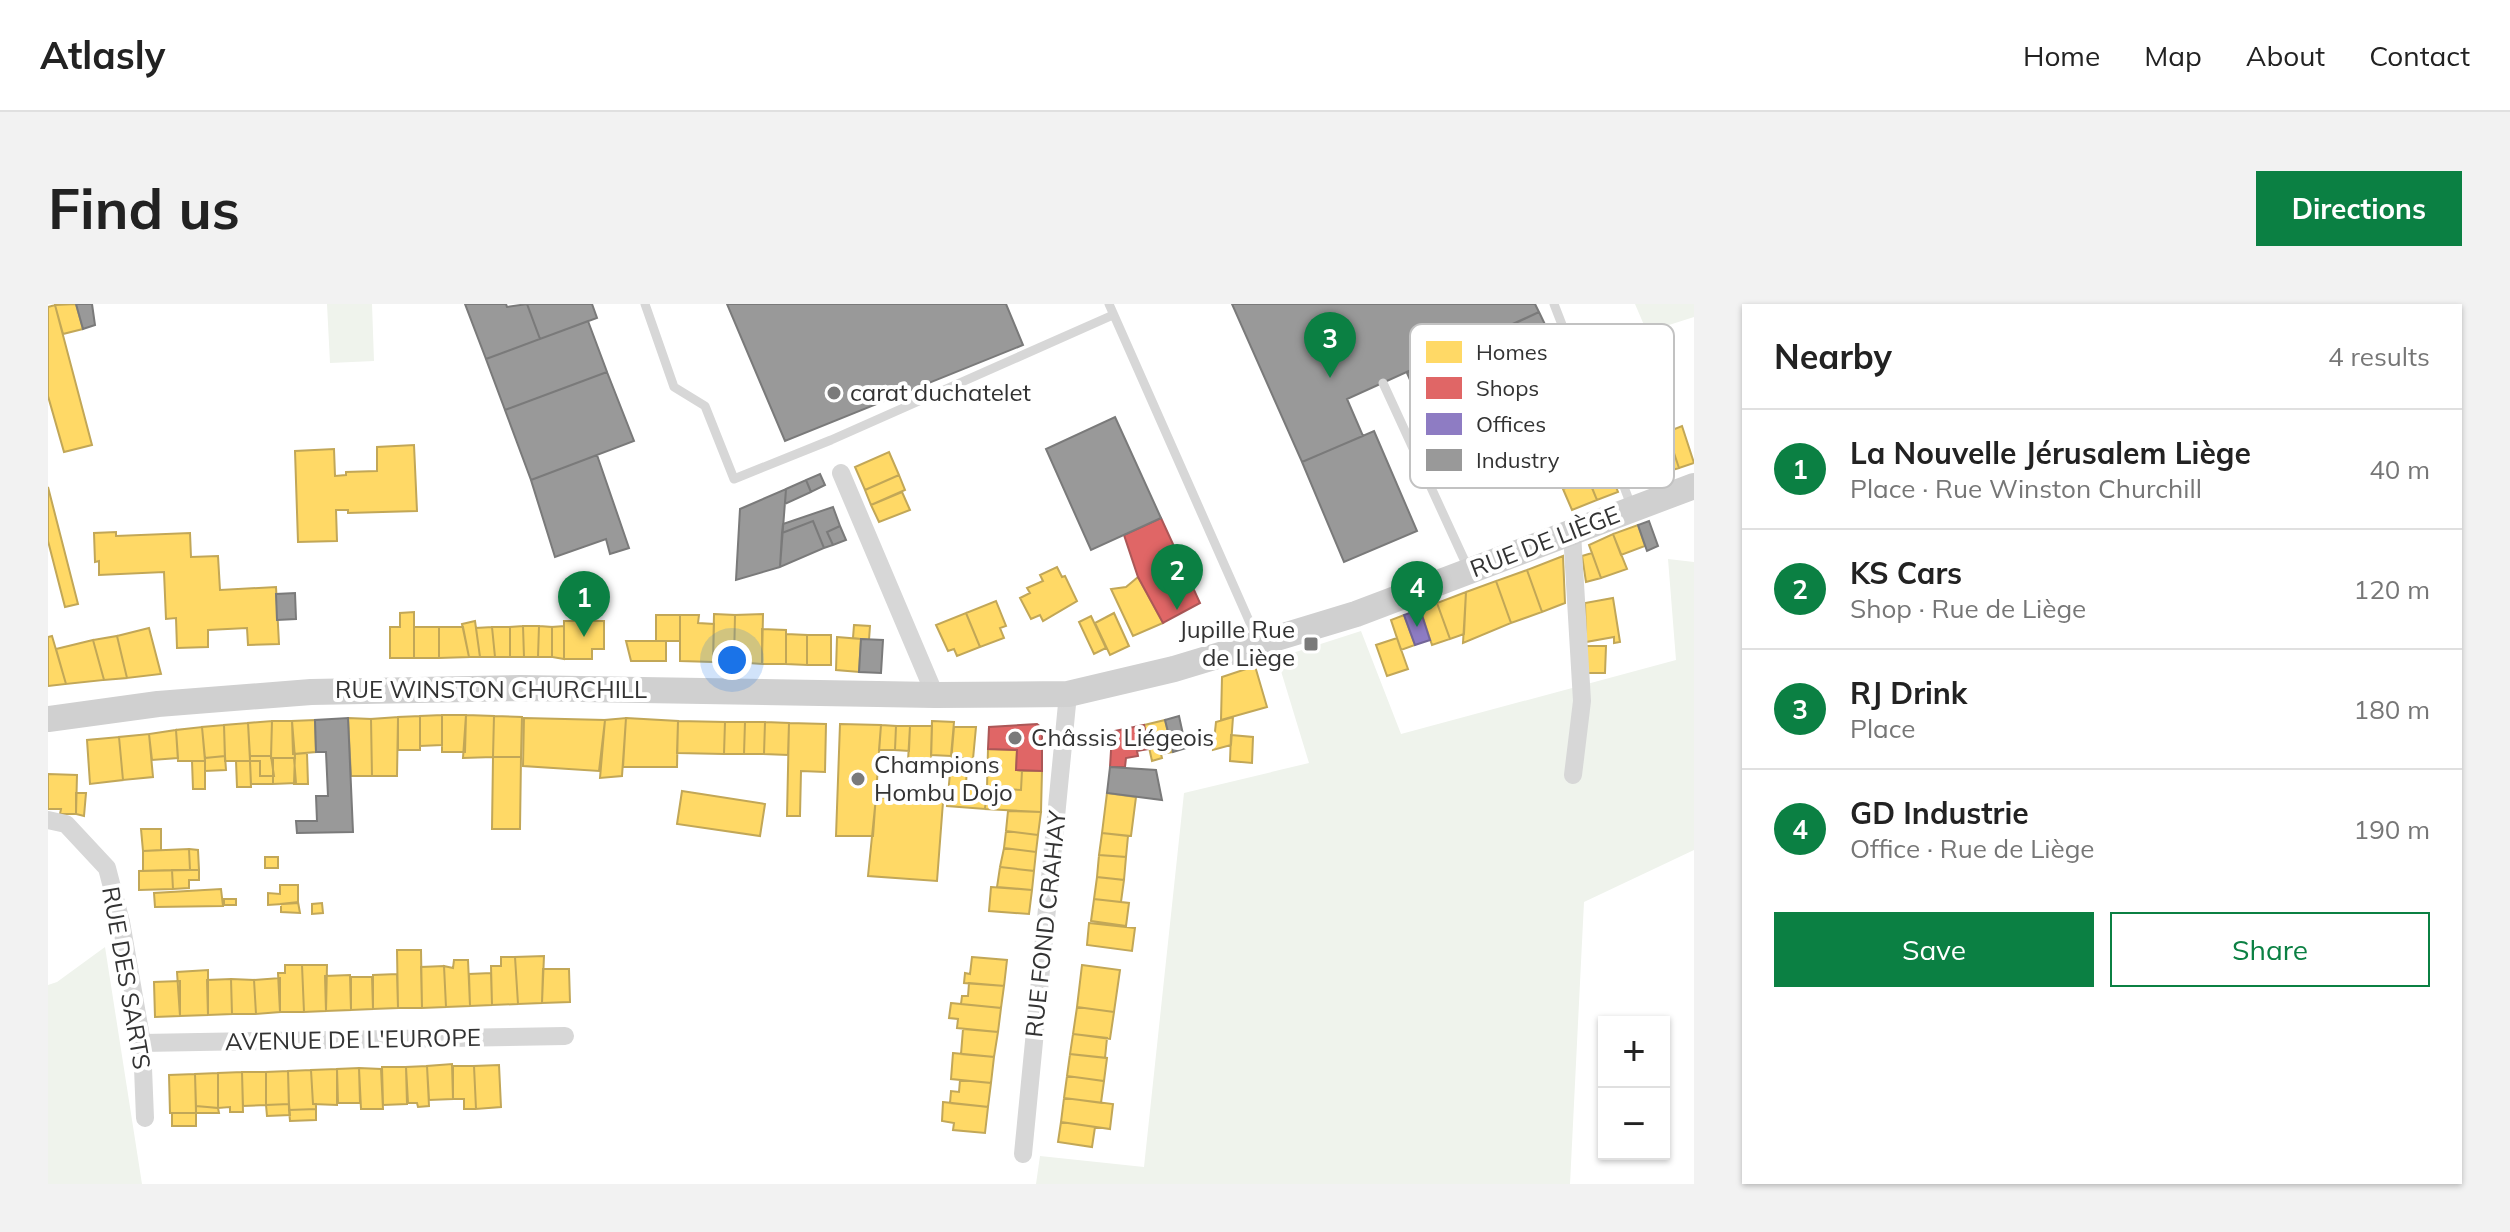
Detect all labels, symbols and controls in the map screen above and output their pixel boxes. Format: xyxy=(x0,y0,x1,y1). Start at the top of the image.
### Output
text: Atlasly xyxy=(40,31,165,79)
text: Home xyxy=(2023,38,2100,73)
text: Map xyxy=(2144,38,2202,73)
text: About xyxy=(2246,38,2325,73)
text: Contact xyxy=(2369,38,2470,73)
button: Directions xyxy=(2256,171,2462,246)
text: Find us xyxy=(48,173,240,243)
pin: 3 xyxy=(1304,312,1356,378)
legend xyxy=(1410,324,1674,488)
text: Nearby xyxy=(1774,335,1892,378)
text: Homes xyxy=(1476,338,1548,366)
text: 4 results xyxy=(2328,340,2430,373)
text: Shops xyxy=(1476,374,1539,402)
place label: carat duchatelet xyxy=(850,377,1031,407)
marker: carat duchatelet xyxy=(825,384,843,402)
text: Offices xyxy=(1476,410,1546,438)
text: La Nouvelle Jérusalem Liège xyxy=(1850,434,2251,472)
text: Industry xyxy=(1476,446,1560,474)
text: 1 xyxy=(1792,453,1808,486)
text: 40 m xyxy=(2369,453,2430,486)
text: Place · Rue Winston Churchill xyxy=(1850,472,2202,505)
street label: RUE DE LIÈGE xyxy=(1466,499,1624,583)
pin: 2 xyxy=(1151,544,1203,610)
text: KS Cars xyxy=(1850,554,1962,592)
pin: 4 xyxy=(1391,561,1443,627)
pin: 1 xyxy=(558,571,610,637)
text: 2 xyxy=(1792,573,1808,606)
text: 120 m xyxy=(2354,573,2430,606)
text: Shop · Rue de Liège xyxy=(1850,592,2086,625)
place label: Jupille Rue de Liège xyxy=(1179,614,1295,672)
marker: Jupille Rue de Liège xyxy=(1302,635,1320,653)
your location xyxy=(712,640,752,680)
street label: RUE WINSTON CHURCHILL xyxy=(335,674,647,704)
text: RJ Drink xyxy=(1850,674,1967,712)
text: 3 xyxy=(1792,693,1808,726)
text: 180 m xyxy=(2354,693,2430,726)
text: Place xyxy=(1850,712,1915,745)
place label: Châssis Liégeois xyxy=(1031,722,1214,752)
marker: Châssis Liégeois xyxy=(1006,729,1024,747)
place label: Champions Hombu Dojo xyxy=(874,749,1013,807)
marker: Champions Hombu Dojo xyxy=(849,770,867,788)
text: GD Industrie xyxy=(1850,794,2029,832)
street label: RUE FOND CRAHAY xyxy=(1018,809,1072,1039)
text: 4 xyxy=(1792,813,1808,846)
text: 190 m xyxy=(2354,813,2430,846)
text: Office · Rue de Liège xyxy=(1850,832,2094,865)
street label: RUE DES SARTS xyxy=(96,884,158,1072)
button: Save xyxy=(1774,912,2094,987)
button: Share xyxy=(2110,912,2430,987)
map controls xyxy=(1598,1016,1670,1160)
button: + xyxy=(1598,1016,1670,1088)
street label: AVENUE DE L'EUROPE xyxy=(225,1022,481,1056)
button: − xyxy=(1598,1088,1670,1160)

